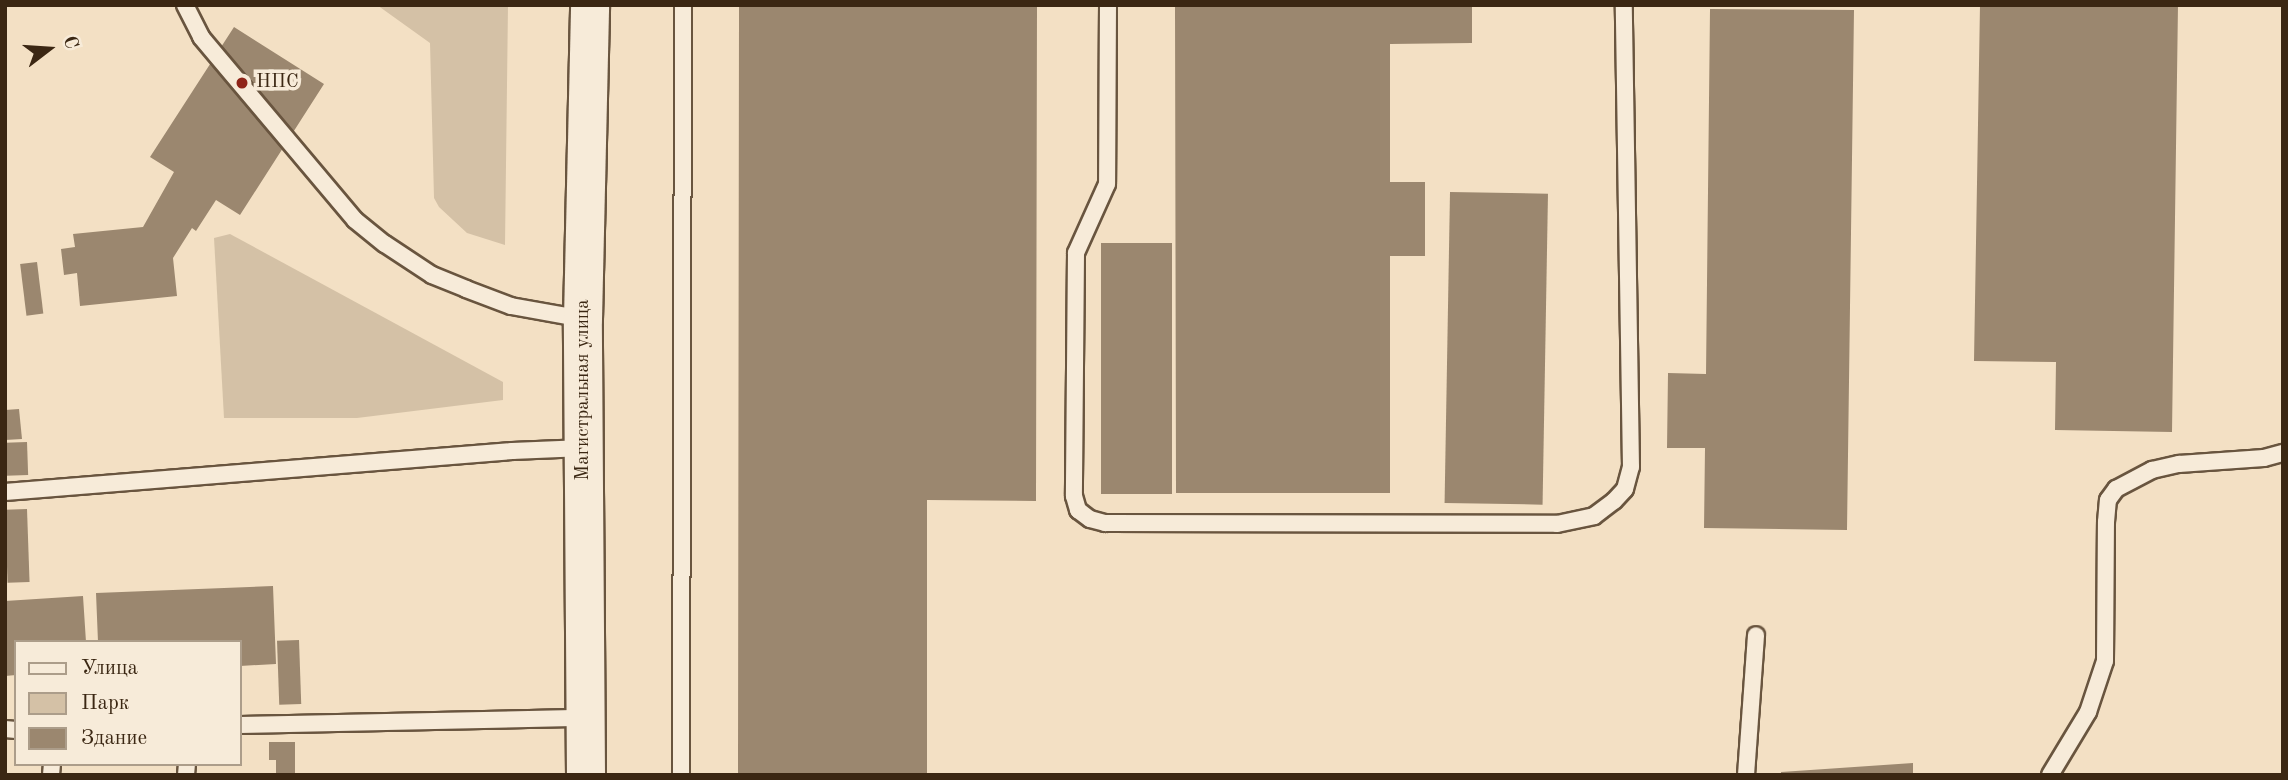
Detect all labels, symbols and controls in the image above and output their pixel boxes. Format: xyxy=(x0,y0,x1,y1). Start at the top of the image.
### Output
north arrow xyxy=(14,14,84,84)
text: С xyxy=(59,34,80,51)
place label: НПС xyxy=(256,72,299,94)
marker: НПС xyxy=(234,75,250,91)
street label: Магистральная улица xyxy=(573,299,595,481)
legend xyxy=(14,640,242,766)
text: Улица xyxy=(81,658,138,679)
text: Парк xyxy=(81,693,129,714)
text: Здание xyxy=(81,728,147,749)

